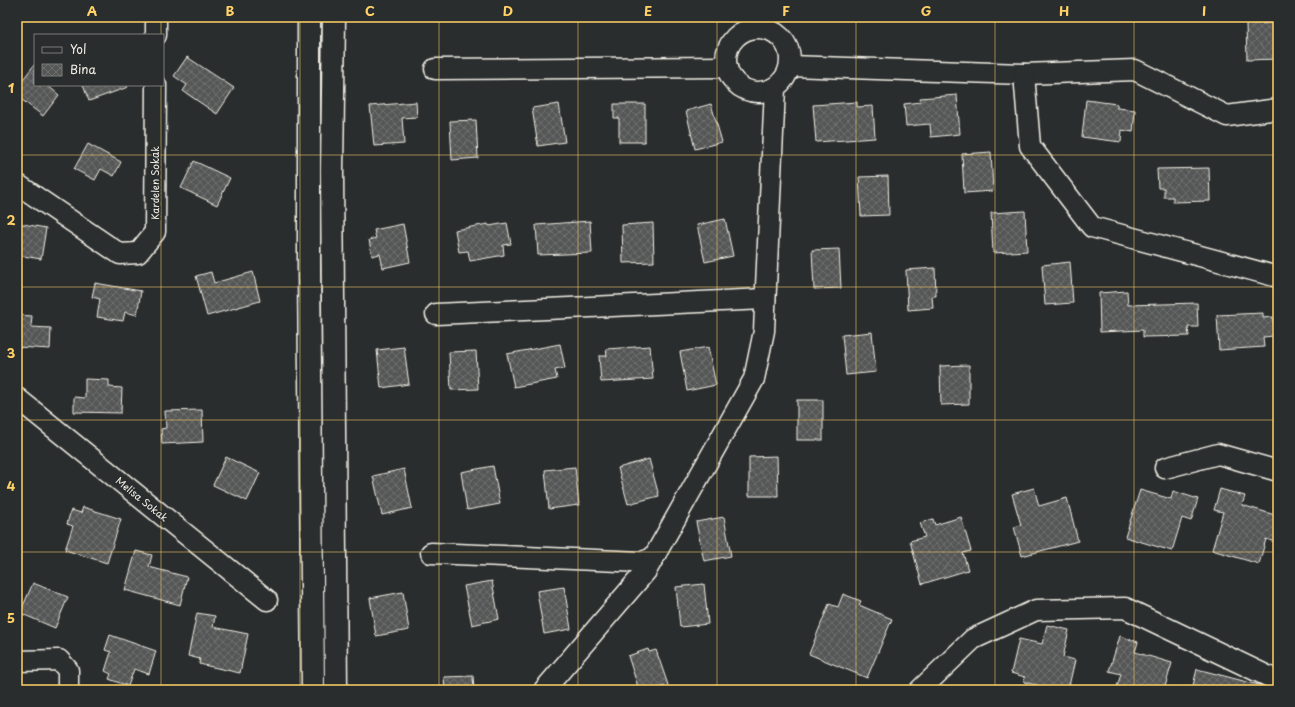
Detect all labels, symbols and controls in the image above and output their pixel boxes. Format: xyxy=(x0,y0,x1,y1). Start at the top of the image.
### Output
text: A xyxy=(87,1,97,20)
text: B xyxy=(226,1,235,20)
text: C xyxy=(365,1,375,20)
text: D xyxy=(503,1,513,20)
text: E xyxy=(644,1,652,20)
text: F xyxy=(782,1,790,20)
text: G xyxy=(921,1,931,20)
text: H xyxy=(1059,1,1069,20)
text: I xyxy=(1202,1,1206,20)
legend xyxy=(34,34,164,86)
text: Yol xyxy=(70,40,86,58)
text: Bina xyxy=(70,60,96,78)
text: 1 xyxy=(8,78,14,97)
street label: Kardelen Sokak xyxy=(147,146,162,220)
text: 2 xyxy=(6,210,16,229)
text: 3 xyxy=(7,343,16,362)
street label: Melisa Sokak xyxy=(113,473,172,525)
text: 4 xyxy=(7,476,16,495)
text: 5 xyxy=(7,608,15,627)

